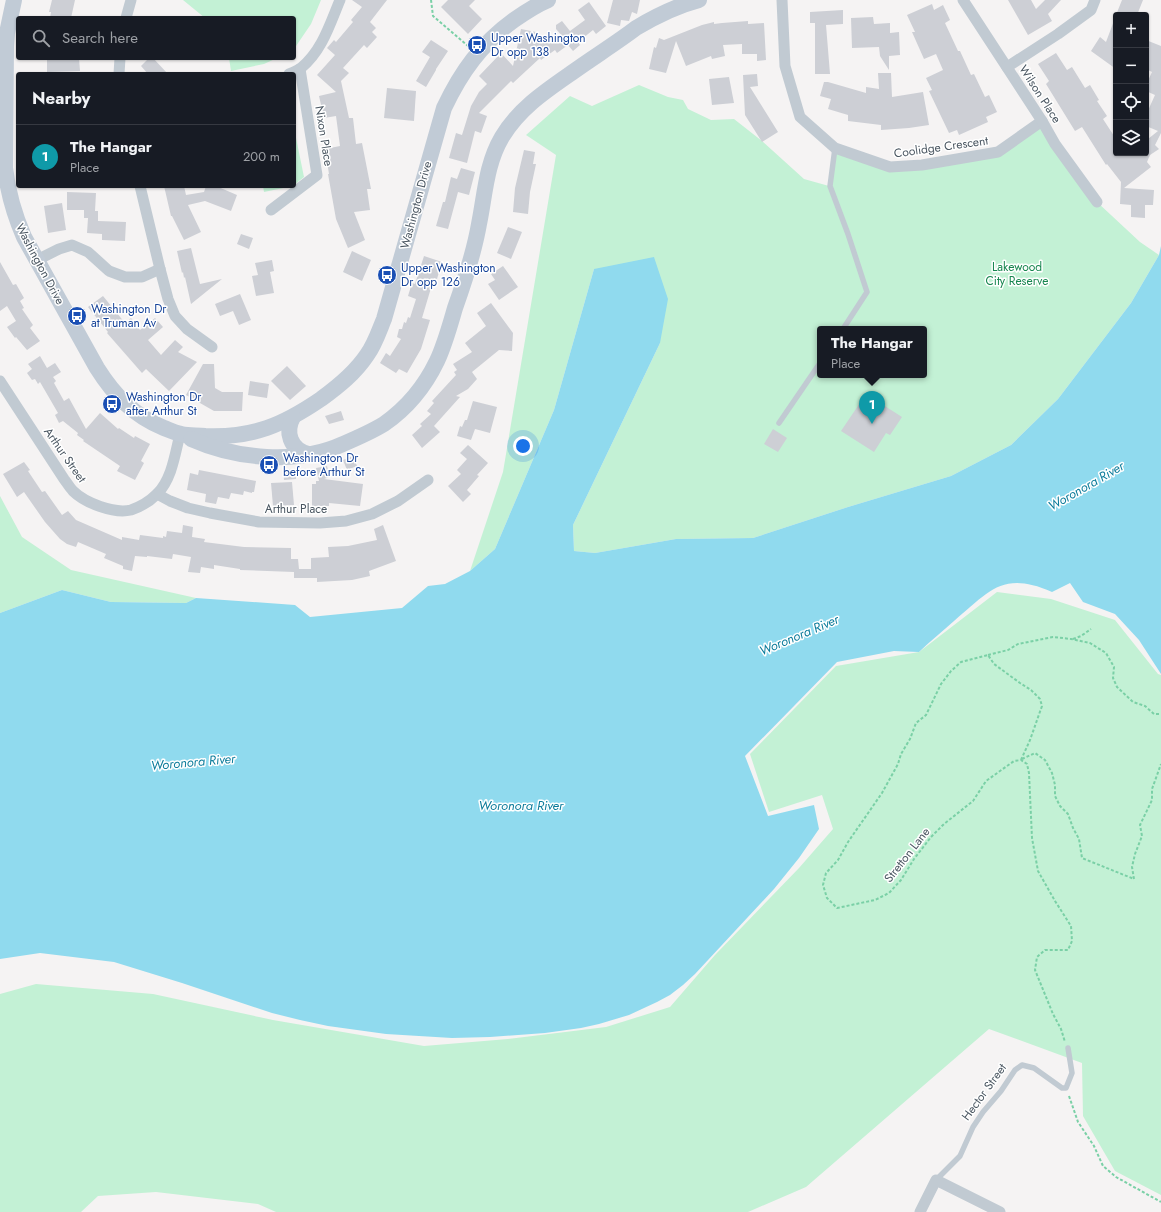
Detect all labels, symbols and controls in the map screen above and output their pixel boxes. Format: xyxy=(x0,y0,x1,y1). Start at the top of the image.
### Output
map controls xyxy=(1113,12,1149,156)
button: + xyxy=(1113,12,1149,48)
search box xyxy=(16,16,296,60)
icon: search xyxy=(30,27,52,49)
text: Search here xyxy=(62,27,138,49)
place label: Upper Washington Dr opp 138 xyxy=(491,29,586,61)
bus stop icon: Upper Washington Dr opp 138 xyxy=(466,34,488,56)
button: − xyxy=(1113,48,1149,84)
street label: Wilson Place xyxy=(1014,61,1066,127)
button: locate xyxy=(1113,84,1149,120)
text: Nearby xyxy=(32,86,90,110)
street label: Nixon Place xyxy=(310,105,338,167)
button: layers xyxy=(1113,120,1149,156)
street label: Coolidge Crescent xyxy=(893,131,989,163)
text: The Hangar xyxy=(70,136,152,158)
text: 1 xyxy=(42,147,48,166)
text: 200 m xyxy=(243,147,280,166)
text: Place xyxy=(70,158,99,177)
street label: Washington Drive xyxy=(396,159,436,251)
street label: Washington Drive xyxy=(11,220,69,308)
park label: Lakewood City Reserve xyxy=(986,258,1048,290)
place label: Upper Washington Dr opp 126 xyxy=(401,259,496,291)
bus stop icon: Upper Washington Dr opp 126 xyxy=(376,264,398,286)
place label: Washington Dr at Truman Av xyxy=(91,300,167,332)
bus stop icon: Washington Dr at Truman Av xyxy=(66,305,88,327)
popup xyxy=(817,326,927,378)
text: The Hangar xyxy=(831,332,913,354)
text: Place xyxy=(831,354,860,373)
place label: Washington Dr after Arthur St xyxy=(126,388,202,420)
pin: 1 xyxy=(859,391,885,424)
bus stop icon: Washington Dr after Arthur St xyxy=(101,393,123,415)
street label: Arthur Street xyxy=(39,424,91,486)
your location xyxy=(513,436,533,456)
place label: Washington Dr before Arthur St xyxy=(283,449,365,481)
bus stop icon: Washington Dr before Arthur St xyxy=(258,454,280,476)
water label: Woronora River xyxy=(1045,456,1128,515)
street label: Arthur Place xyxy=(265,500,327,518)
water label: Woronora River xyxy=(756,609,842,660)
water label: Woronora River xyxy=(150,749,237,775)
water label: Woronora River xyxy=(479,796,564,815)
street label: Stretton Lane xyxy=(880,824,934,886)
street label: Hector Street xyxy=(957,1060,1011,1124)

